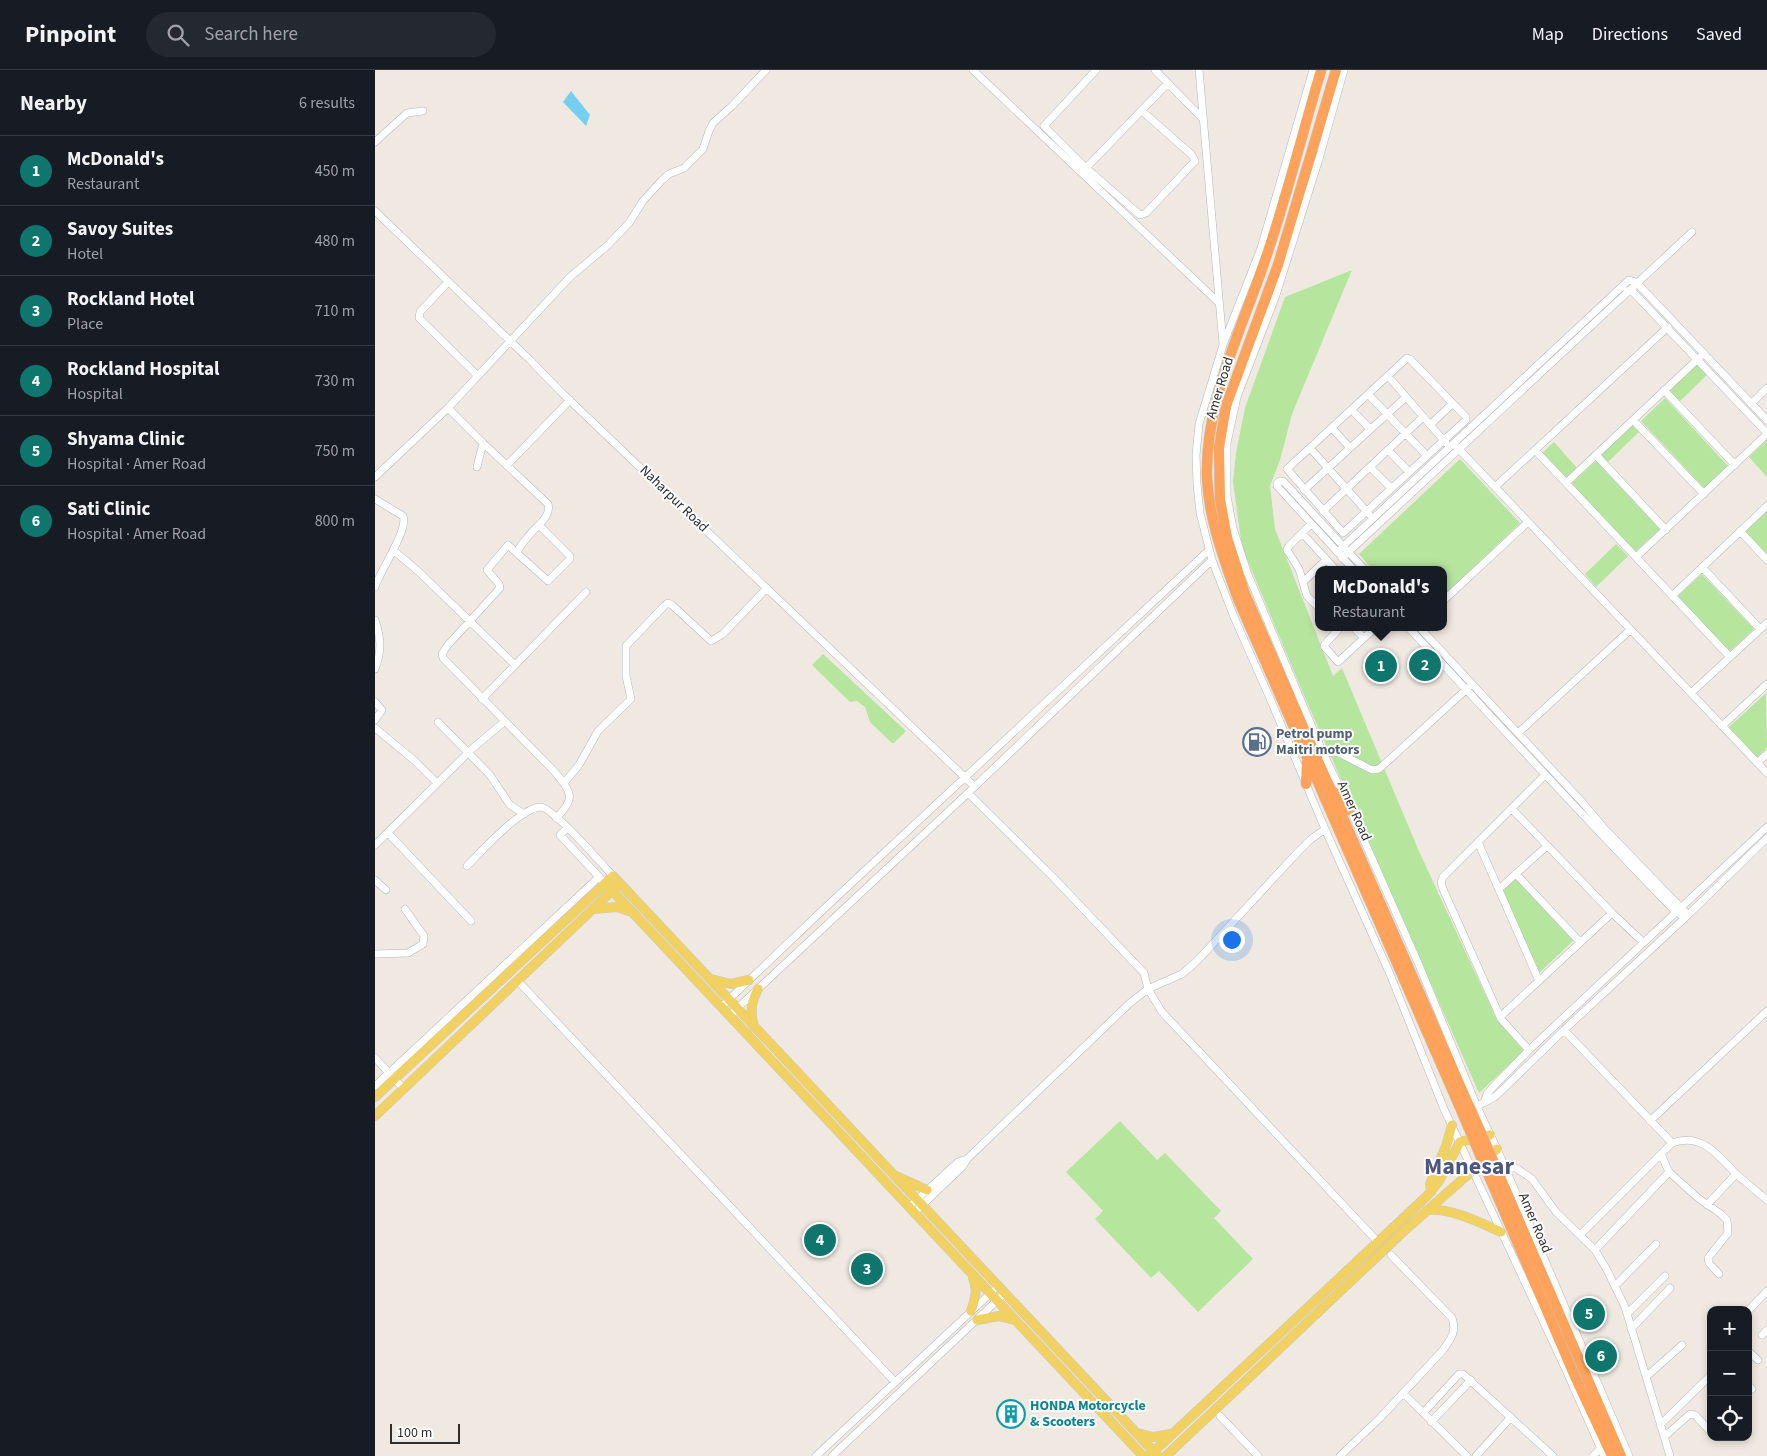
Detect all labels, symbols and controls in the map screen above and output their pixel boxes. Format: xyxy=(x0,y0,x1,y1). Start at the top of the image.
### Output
search box xyxy=(146,12,496,57)
text: Pinpoint xyxy=(25,17,116,52)
icon: search xyxy=(164,21,192,49)
text: Search here xyxy=(204,21,298,48)
text: Map xyxy=(1532,22,1564,47)
text: Directions xyxy=(1592,22,1668,47)
text: Saved xyxy=(1696,22,1742,47)
text: Nearby xyxy=(20,88,87,118)
text: 6 results xyxy=(299,92,355,114)
text: McDonald's xyxy=(67,146,164,173)
text: 1 xyxy=(32,160,40,182)
text: 450 m xyxy=(315,160,355,182)
text: Restaurant xyxy=(67,173,140,195)
text: Savoy Suites xyxy=(67,216,173,243)
text: 2 xyxy=(32,230,40,252)
text: 480 m xyxy=(315,230,355,252)
text: Hotel xyxy=(67,243,103,265)
text: Rockland Hotel xyxy=(67,286,194,313)
text: 3 xyxy=(32,300,40,322)
text: 710 m xyxy=(315,300,355,322)
text: Place xyxy=(67,313,103,335)
street label: Amer Road xyxy=(1201,355,1239,421)
text: Rockland Hospital xyxy=(67,356,219,383)
text: 4 xyxy=(32,370,40,392)
text: 730 m xyxy=(315,370,355,392)
text: Hospital xyxy=(67,383,123,405)
text: Shyama Clinic xyxy=(67,426,185,453)
text: 5 xyxy=(32,440,40,462)
text: 750 m xyxy=(315,440,355,462)
text: Hospital · Amer Road xyxy=(67,453,206,475)
street label: Naharpur Road xyxy=(635,461,713,537)
text: Sati Clinic xyxy=(67,496,150,523)
text: 6 xyxy=(32,510,40,532)
text: 800 m xyxy=(315,510,355,532)
text: Hospital · Amer Road xyxy=(67,523,206,545)
popup xyxy=(1315,566,1447,631)
text: McDonald's xyxy=(1333,574,1429,601)
text: Restaurant xyxy=(1333,601,1405,623)
pin: 2 xyxy=(1409,646,1441,684)
pin: 1 xyxy=(1365,647,1397,685)
place label: Petrol pump Maitri motors xyxy=(1276,724,1359,760)
fuel station icon: Petrol pump Maitri motors xyxy=(1242,727,1272,757)
street label: Amer Road xyxy=(1332,778,1376,844)
your location xyxy=(1219,927,1245,953)
district label: Manesar xyxy=(1424,1149,1514,1184)
street label: Amer Road xyxy=(1513,1190,1557,1256)
pin: 4 xyxy=(804,1221,836,1259)
pin: 3 xyxy=(851,1250,883,1288)
pin: 5 xyxy=(1573,1295,1605,1333)
map controls xyxy=(1707,1306,1752,1441)
button: + xyxy=(1707,1306,1752,1351)
pin: 6 xyxy=(1585,1337,1617,1375)
button: − xyxy=(1707,1351,1752,1396)
place label: HONDA Motorcycle & Scooters xyxy=(1030,1396,1146,1432)
button: locate xyxy=(1707,1396,1752,1441)
building icon: HONDA Motorcycle & Scooters xyxy=(996,1399,1026,1429)
scale bar xyxy=(390,1421,460,1444)
text: 100 m xyxy=(397,1423,432,1443)

